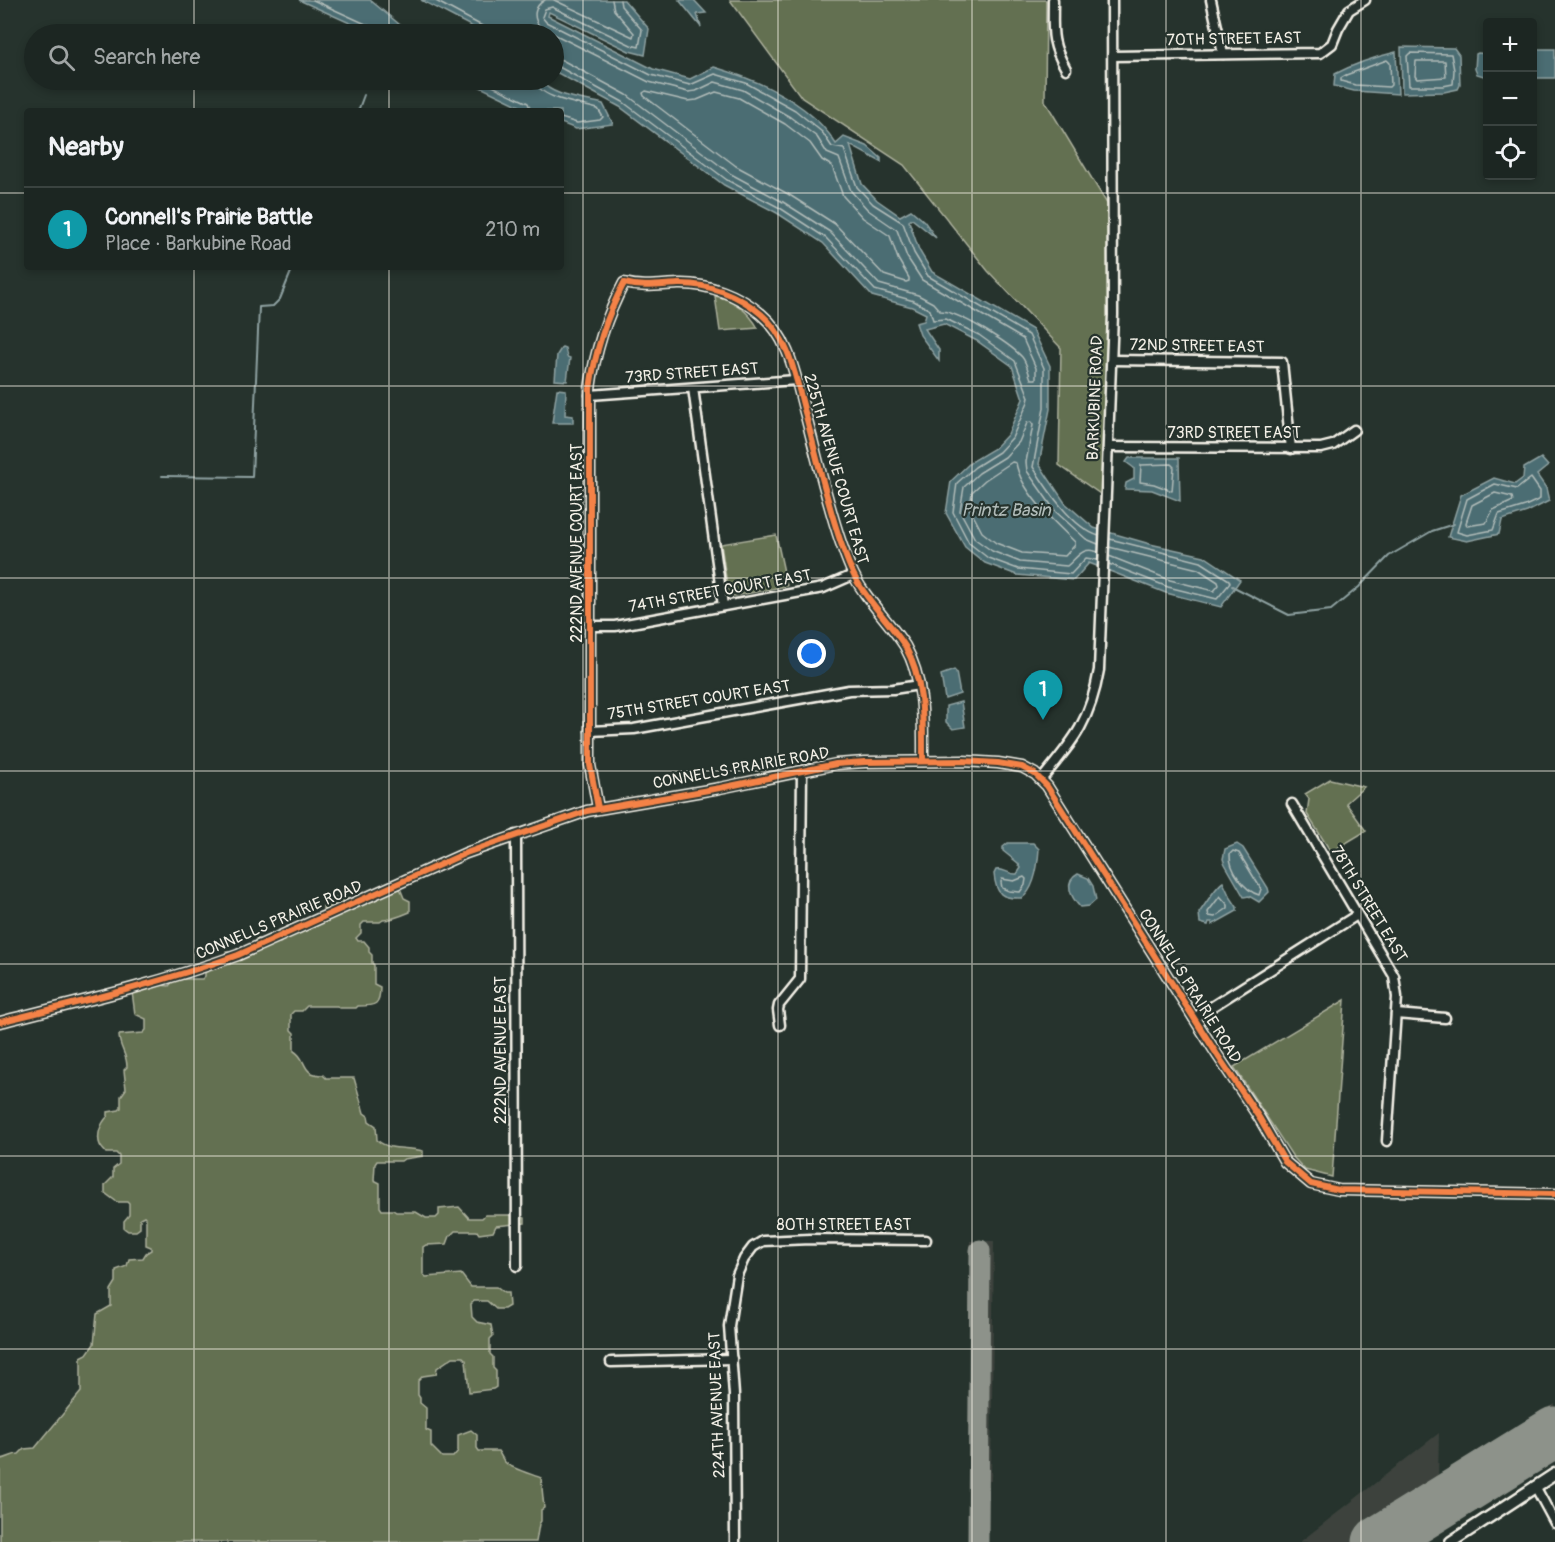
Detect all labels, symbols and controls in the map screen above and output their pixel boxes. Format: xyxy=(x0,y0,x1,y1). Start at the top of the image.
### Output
map controls xyxy=(1483,18,1537,180)
button: + xyxy=(1483,18,1537,72)
search box xyxy=(24,24,564,90)
street label: 70TH STREET EAST xyxy=(1166,28,1302,50)
icon: search xyxy=(45,41,78,74)
text: Search here xyxy=(93,43,200,71)
button: − xyxy=(1483,72,1537,126)
button: locate xyxy=(1483,126,1537,180)
text: Nearby xyxy=(48,131,124,163)
text: Connell's Prairie Battle xyxy=(105,203,312,231)
text: 1 xyxy=(64,217,71,242)
text: 210 m xyxy=(485,217,540,242)
text: Place · Barkubine Road xyxy=(105,231,292,256)
street label: BARKUBINE ROAD xyxy=(1083,335,1107,461)
street label: 72ND STREET EAST xyxy=(1129,335,1265,357)
street label: 73RD STREET EAST xyxy=(625,358,759,388)
street label: 225TH AVENUE COURT EAST xyxy=(799,371,873,567)
street label: 73RD STREET EAST xyxy=(1167,423,1301,443)
street label: 222ND AVENUE COURT EAST xyxy=(567,443,587,643)
water label: Printz Basin xyxy=(961,499,1052,522)
street label: 74TH STREET COURT EAST xyxy=(627,565,813,617)
your location xyxy=(797,639,826,668)
pin: 1 xyxy=(1024,670,1062,720)
street label: 75TH STREET COURT EAST xyxy=(606,676,792,724)
street label: CONNELLS PRAIRIE ROAD xyxy=(651,743,831,793)
street label: 78TH STREET EAST xyxy=(1326,842,1412,966)
street label: CONNELLS PRAIRIE ROAD xyxy=(193,876,365,964)
street label: CONNELLS PRAIRIE ROAD xyxy=(1134,905,1246,1067)
street label: 222ND AVENUE EAST xyxy=(491,976,511,1124)
street label: 80TH STREET EAST xyxy=(777,1215,912,1235)
street label: 224TH AVENUE EAST xyxy=(704,1331,730,1478)

